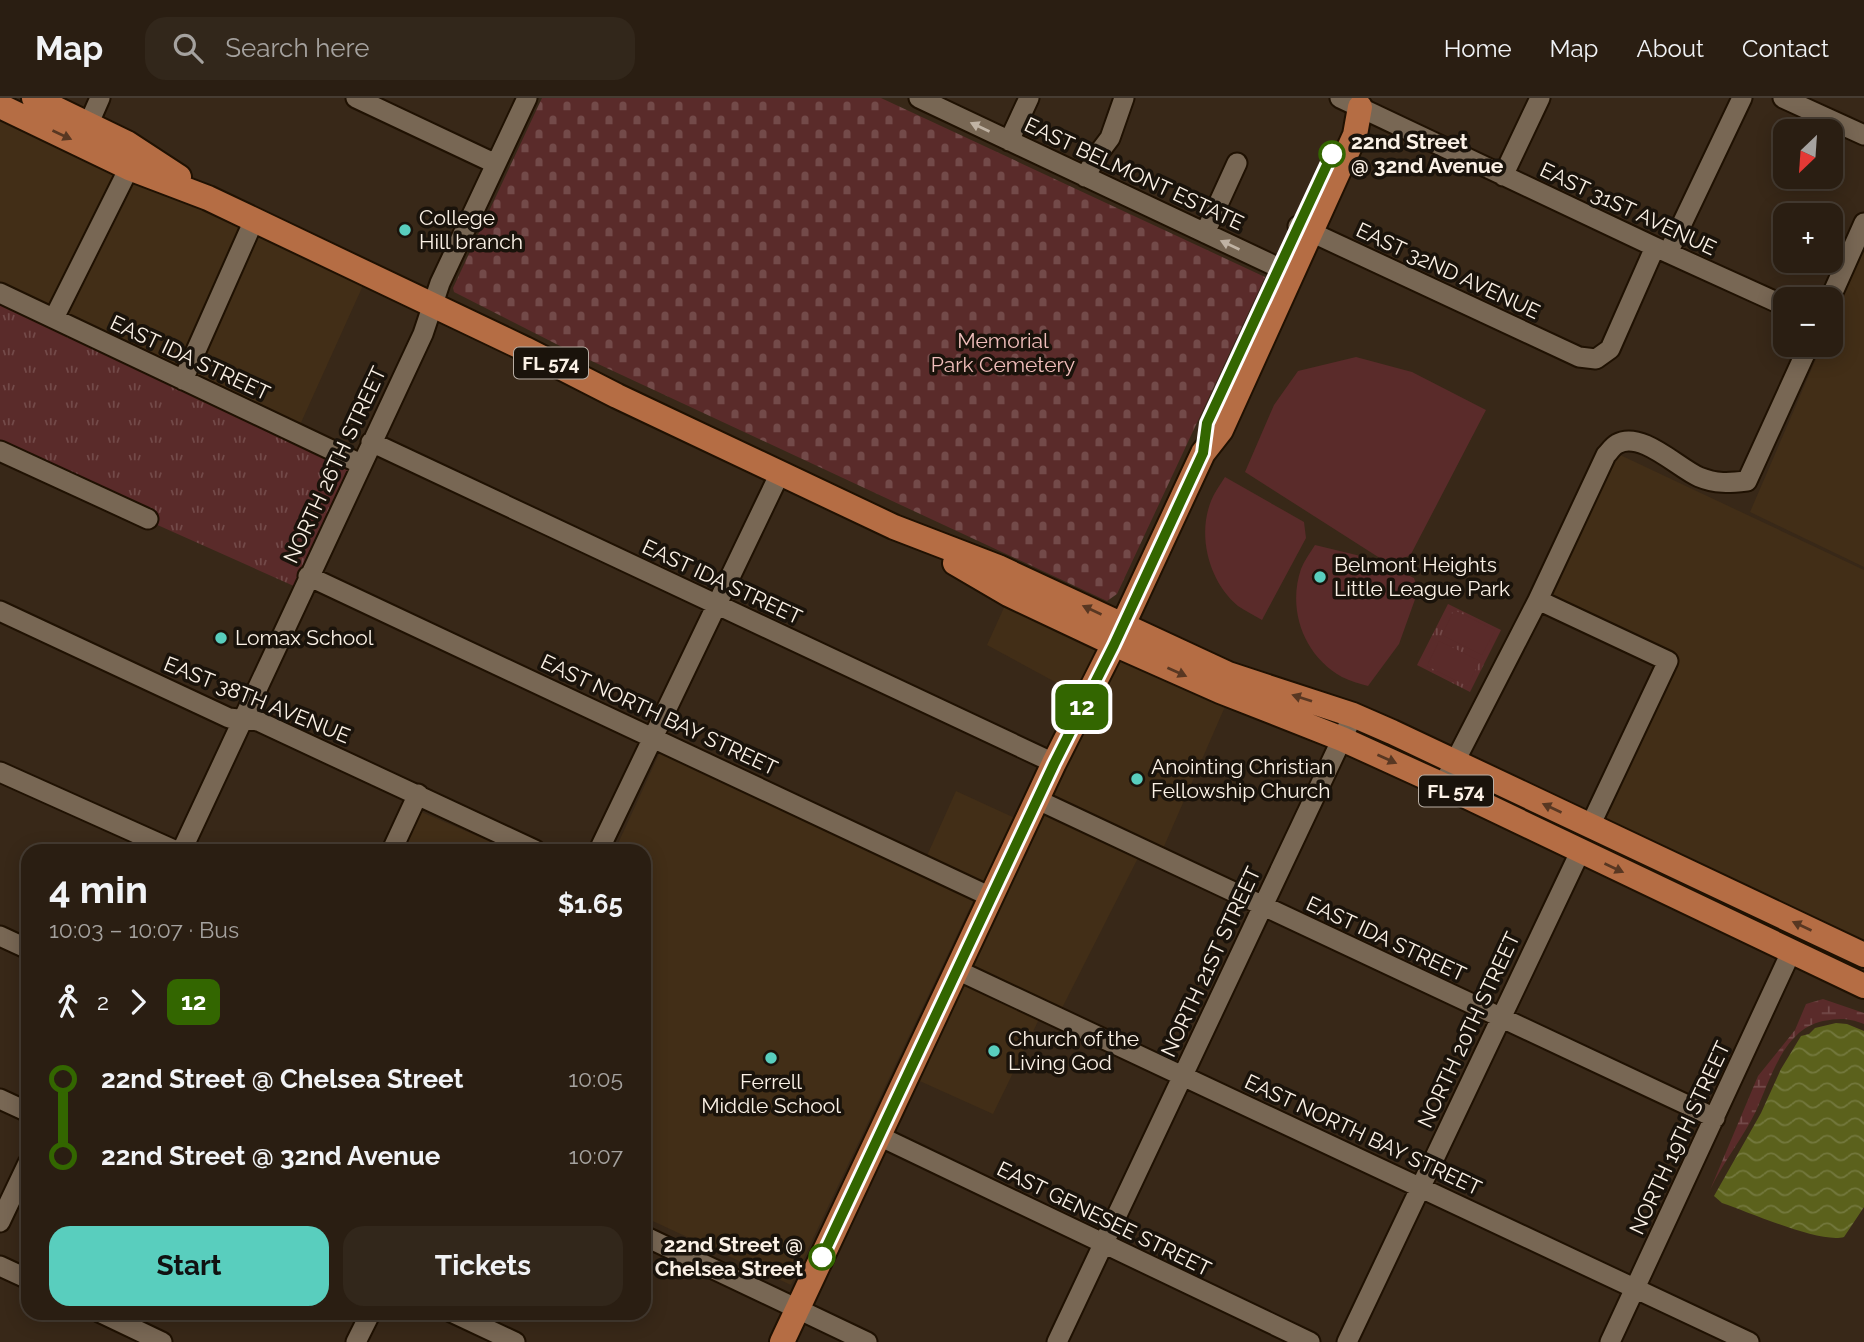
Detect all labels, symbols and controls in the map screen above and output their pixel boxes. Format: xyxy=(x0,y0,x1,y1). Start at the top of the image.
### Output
search box xyxy=(145,17,635,80)
text: Map xyxy=(35,29,103,68)
icon: search xyxy=(169,29,207,67)
text: Search here xyxy=(225,33,370,63)
text: Home xyxy=(1444,34,1512,63)
text: Map xyxy=(1550,34,1598,63)
text: About xyxy=(1636,34,1704,63)
text: Contact xyxy=(1742,34,1829,63)
street label: EAST BELMONT ESTATE xyxy=(1021,112,1248,235)
north arrow xyxy=(1773,119,1843,189)
map controls xyxy=(1773,119,1843,357)
one-way arrow xyxy=(970,121,990,133)
place label: 22nd Street @ 32nd Avenue xyxy=(1351,129,1504,178)
one-way arrow xyxy=(52,130,72,141)
marker: 22nd Street @ 32nd Avenue xyxy=(1319,141,1345,167)
street label: EAST 31ST AVENUE xyxy=(1536,157,1720,260)
button: + xyxy=(1773,203,1843,273)
place label: College Hill branch xyxy=(419,205,523,254)
street label: EAST 32ND AVENUE xyxy=(1352,217,1544,324)
marker: College Hill branch xyxy=(397,222,413,238)
one-way arrow xyxy=(1220,239,1240,250)
button: − xyxy=(1773,287,1843,357)
street label: EAST IDA STREET xyxy=(106,310,274,406)
park label: Memorial Park Cemetery xyxy=(931,328,1075,377)
road number: FL 574 xyxy=(514,347,588,378)
street label: NORTH 26TH STREET xyxy=(278,362,391,567)
street label: EAST IDA STREET xyxy=(638,534,806,630)
place label: Belmont Heights Little League Park xyxy=(1334,552,1510,601)
marker: Belmont Heights Little League Park xyxy=(1312,569,1328,585)
one-way arrow xyxy=(1082,604,1102,616)
place label: Lomax School xyxy=(235,625,374,650)
marker: Lomax School xyxy=(213,630,229,646)
street label: EAST NORTH BAY STREET xyxy=(537,649,782,781)
street label: EAST 38TH AVENUE xyxy=(160,651,354,748)
one-way arrow xyxy=(1166,667,1187,678)
line badge: 12 xyxy=(1050,684,1114,730)
text: 12 xyxy=(1069,692,1095,721)
one-way arrow xyxy=(1291,692,1312,703)
one-way arrow xyxy=(1377,753,1397,765)
place label: Anointing Christian Fellowship Church xyxy=(1151,754,1333,803)
marker: Anointing Christian Fellowship Church xyxy=(1129,771,1145,787)
road number: FL 574 xyxy=(1419,776,1493,806)
one-way arrow xyxy=(1542,803,1562,814)
one-way arrow xyxy=(1604,862,1624,874)
street label: NORTH 21ST STREET xyxy=(1155,863,1266,1061)
text: 4 min xyxy=(49,867,148,912)
text: $1.65 xyxy=(558,889,623,919)
street label: EAST IDA STREET xyxy=(1302,891,1470,987)
text: 10:03 – 10:07 · Bus xyxy=(49,916,239,943)
one-way arrow xyxy=(1792,920,1812,932)
street label: NORTH 20TH STREET xyxy=(1412,928,1525,1132)
icon: walk xyxy=(49,983,87,1021)
icon: forward xyxy=(119,983,157,1021)
text: 12 xyxy=(181,987,206,1016)
text: 2 xyxy=(97,988,109,1015)
place label: Church of the Living God xyxy=(1008,1026,1139,1075)
street label: NORTH 19TH STREET xyxy=(1624,1037,1735,1238)
marker: Church of the Living God xyxy=(986,1043,1002,1059)
marker: Ferrell Middle School xyxy=(763,1050,779,1066)
text: 22nd Street @ Chelsea Street xyxy=(101,1064,463,1094)
text: 10:05 xyxy=(568,1065,623,1092)
place label: Ferrell Middle School xyxy=(701,1069,841,1118)
street label: EAST NORTH BAY STREET xyxy=(1241,1069,1486,1201)
text: 22nd Street @ 32nd Avenue xyxy=(101,1141,440,1171)
text: 10:07 xyxy=(569,1142,623,1169)
street label: EAST GENESEE STREET xyxy=(993,1156,1216,1281)
button: Start xyxy=(49,1226,329,1306)
button: Tickets xyxy=(343,1226,623,1306)
place label: 22nd Street @ Chelsea Street xyxy=(655,1232,803,1281)
marker: 22nd Street @ Chelsea Street xyxy=(809,1244,835,1270)

